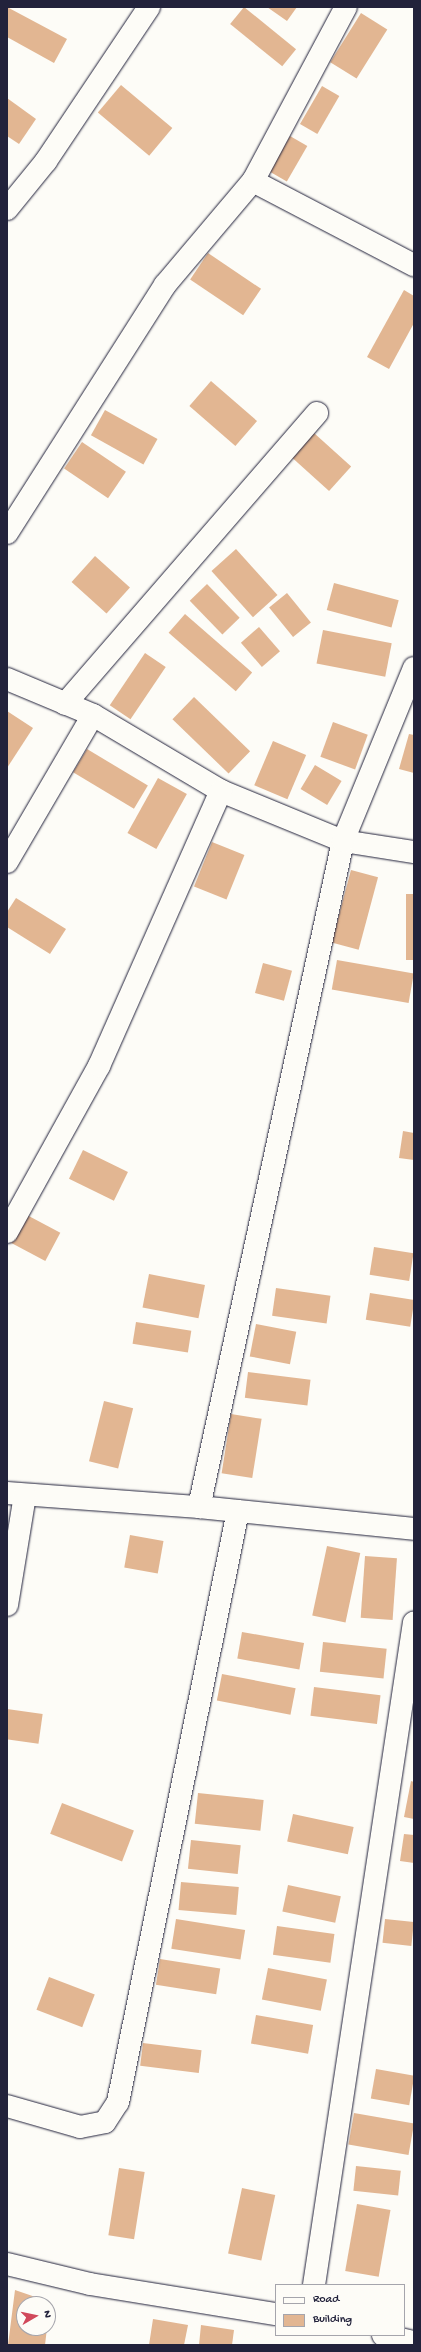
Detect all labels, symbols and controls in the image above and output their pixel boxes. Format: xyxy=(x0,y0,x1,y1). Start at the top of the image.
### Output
legend xyxy=(275,2284,405,2336)
text: Road xyxy=(313,2293,339,2307)
north arrow xyxy=(16,2296,56,2336)
text: N xyxy=(40,2310,53,2319)
text: Building xyxy=(313,2313,352,2327)

